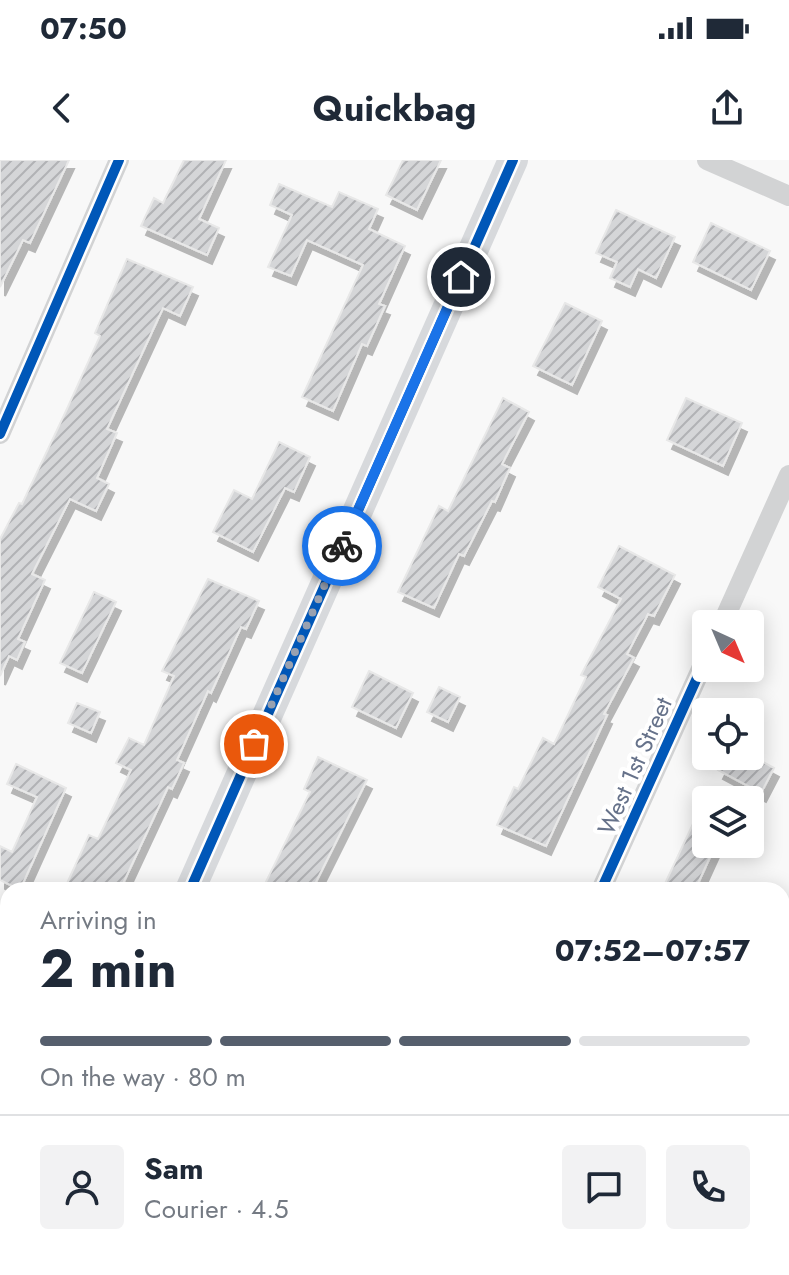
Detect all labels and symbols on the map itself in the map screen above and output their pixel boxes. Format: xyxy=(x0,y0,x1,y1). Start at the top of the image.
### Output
pin xyxy=(427,243,495,311)
courier xyxy=(302,506,382,586)
north arrow xyxy=(692,610,764,682)
street label: West 1st Street xyxy=(589,691,681,840)
pin xyxy=(220,710,288,778)

